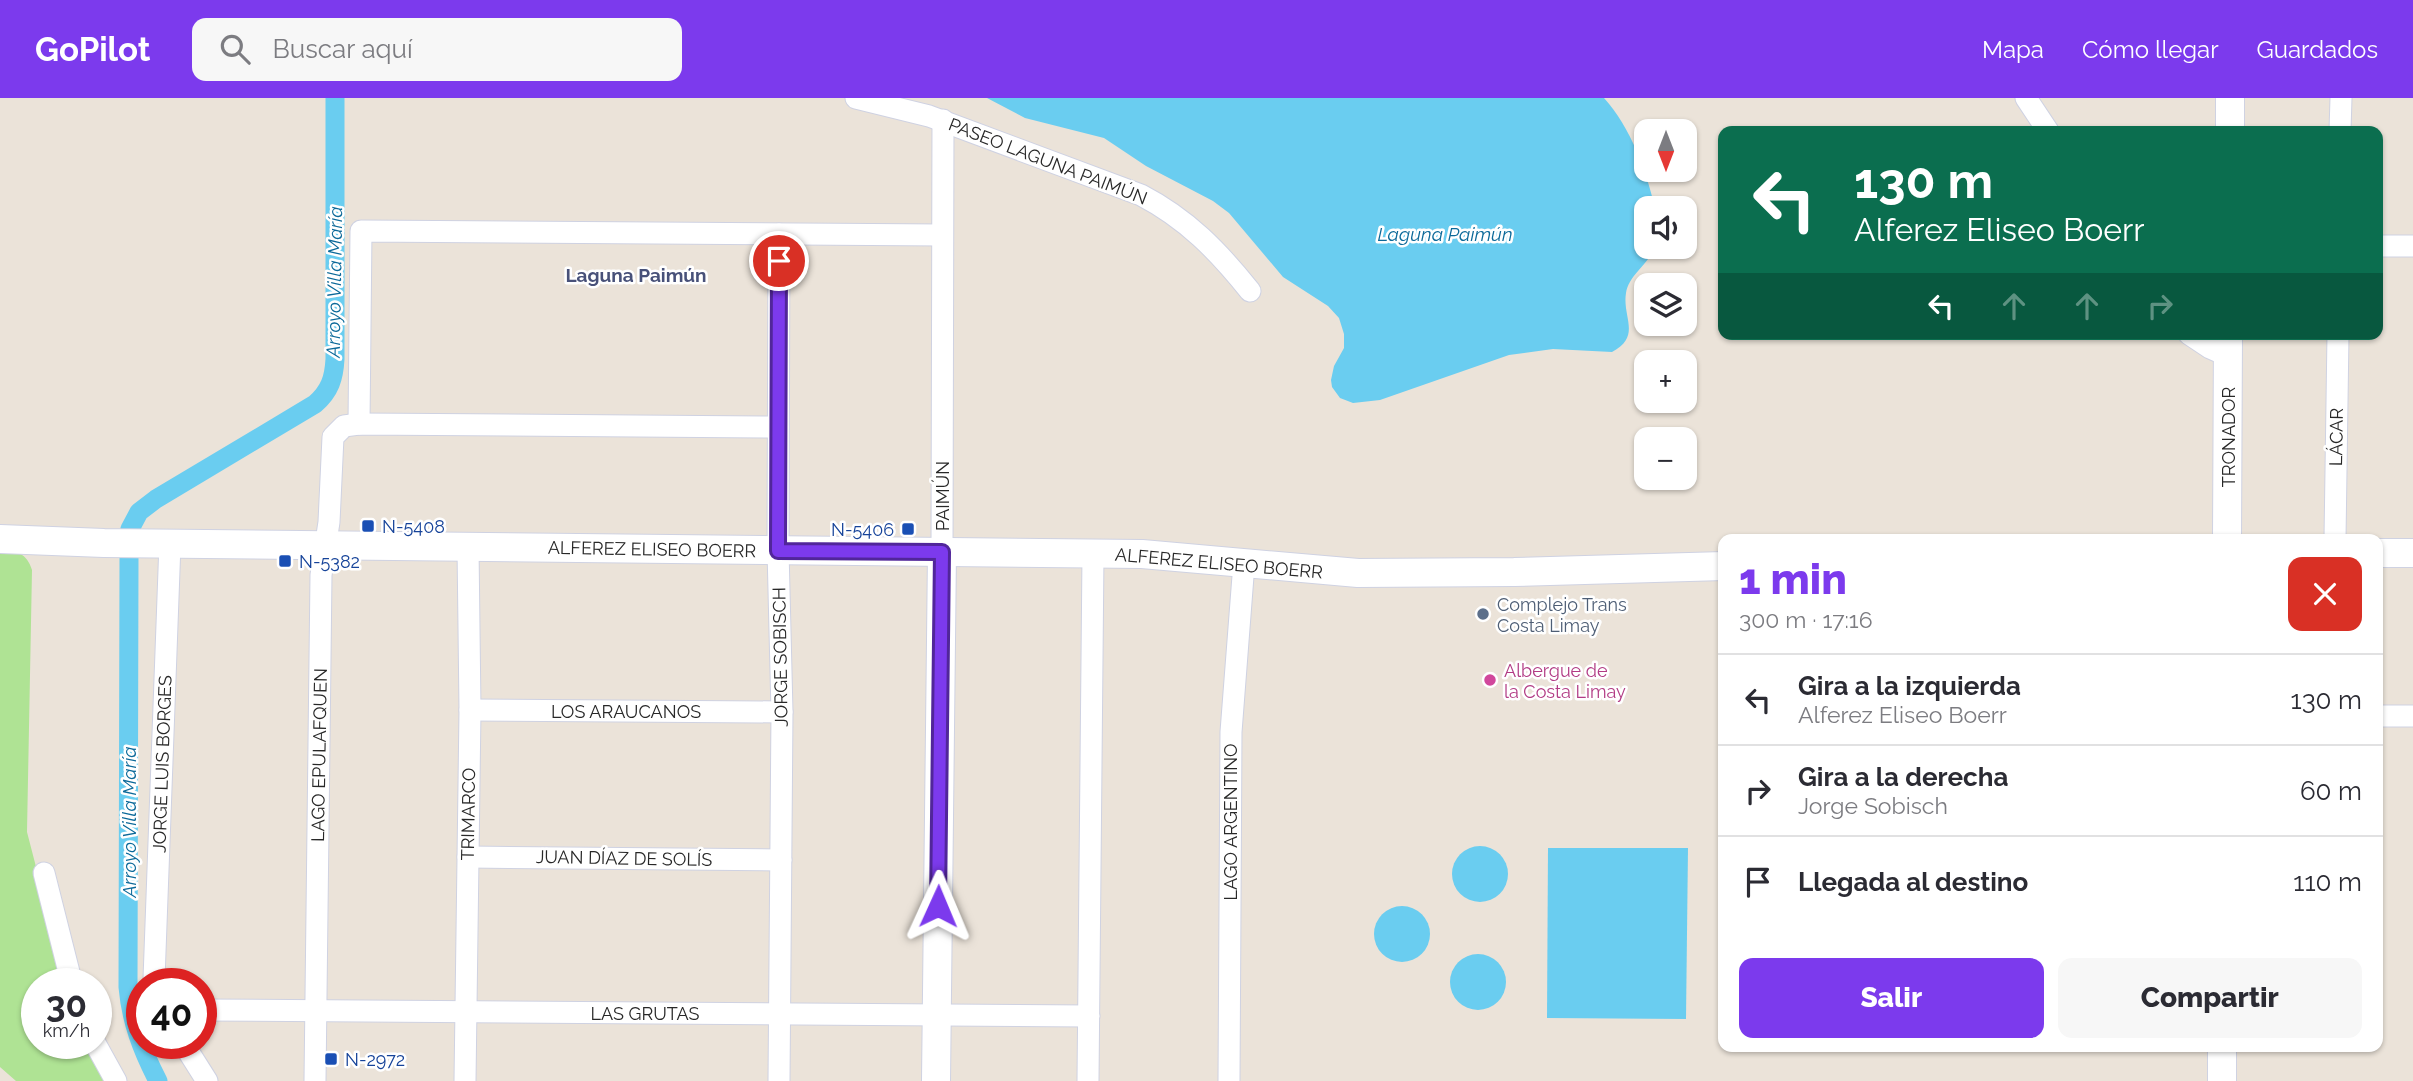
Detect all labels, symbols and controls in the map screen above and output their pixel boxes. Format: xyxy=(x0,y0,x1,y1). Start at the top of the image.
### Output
search box xyxy=(192,18,682,81)
text: GoPilot xyxy=(35,30,150,69)
icon: search xyxy=(216,30,254,68)
text: Buscar aquí xyxy=(272,34,413,64)
text: Mapa xyxy=(1982,35,2044,64)
text: Cómo llegar xyxy=(2082,35,2219,64)
text: Guardados xyxy=(2257,35,2378,64)
street label: PASEO LAGUNA PAIMÚN xyxy=(946,112,1151,209)
north arrow xyxy=(1634,119,1698,182)
map controls xyxy=(1634,119,1697,490)
text: 130 m xyxy=(1854,152,1993,209)
icon: left xyxy=(1739,154,1830,245)
button: sound xyxy=(1634,196,1697,259)
water label: Arroyo Villa María xyxy=(322,206,346,359)
text: Alferez Eliseo Boerr xyxy=(1854,211,2145,248)
water label: Laguna Paimún xyxy=(1377,223,1513,245)
pin xyxy=(749,231,809,291)
icon: arrive xyxy=(760,242,798,280)
district label: Laguna Paimún xyxy=(565,264,707,286)
button: layers xyxy=(1634,273,1697,336)
icon: left xyxy=(1922,287,1960,325)
icon: ahead xyxy=(1995,287,2033,325)
icon: ahead xyxy=(2068,287,2106,325)
icon: right xyxy=(2141,287,2179,325)
button: + xyxy=(1634,350,1697,413)
street label: TRONADOR xyxy=(2218,387,2239,487)
street label: LÁCAR xyxy=(2324,407,2347,466)
button: − xyxy=(1634,427,1697,490)
street label: PAIMÚN xyxy=(931,461,953,531)
place label: N-5408 xyxy=(382,516,445,537)
marker: N-5408 xyxy=(360,518,376,534)
place label: N-5406 xyxy=(831,519,894,540)
marker: N-5406 xyxy=(900,521,916,537)
street label: ALFEREZ ELISEO BOERR xyxy=(548,537,757,561)
street label: ALFEREZ ELISEO BOERR xyxy=(1114,543,1324,583)
place label: N-5382 xyxy=(299,551,360,572)
marker: N-5382 xyxy=(277,553,293,569)
text: 1 min xyxy=(1739,555,1847,604)
button: close xyxy=(2288,557,2362,631)
street label: JORGE SOBISCH xyxy=(768,587,792,727)
place label: Complejo Trans Costa Limay xyxy=(1497,594,1627,636)
marker: Complejo Trans Costa Limay xyxy=(1475,606,1491,622)
text: 300 m · 17:16 xyxy=(1739,606,1873,633)
place label: Albergue de la Costa Limay xyxy=(1504,660,1626,702)
street label: LAGO EPULAFQUEN xyxy=(307,668,331,842)
text: Gira a la izquierda xyxy=(1798,671,2021,701)
marker: Albergue de la Costa Limay xyxy=(1482,672,1498,688)
street label: JORGE LUIS BORGES xyxy=(148,675,176,853)
icon: left xyxy=(1739,681,1777,719)
text: 130 m xyxy=(2291,685,2362,715)
street label: LOS ARAUCANOS xyxy=(551,701,701,722)
text: Alferez Eliseo Boerr xyxy=(1798,701,2007,728)
street label: LAGO ARGENTINO xyxy=(1220,743,1241,901)
water label: Arroyo Villa María xyxy=(118,746,140,899)
text: Gira a la derecha xyxy=(1798,762,2008,792)
street label: TRIMARCO xyxy=(457,768,479,860)
icon: right xyxy=(1739,772,1777,810)
text: 60 m xyxy=(2300,776,2362,806)
text: Jorge Sobisch xyxy=(1798,792,1948,819)
street label: JUAN DÍAZ DE SOLÍS xyxy=(536,845,713,870)
icon: arrive xyxy=(1739,863,1777,901)
text: Llegada al destino xyxy=(1798,867,2028,897)
text: 110 m xyxy=(2293,867,2362,897)
position arrow xyxy=(901,869,975,943)
button: Salir xyxy=(1739,958,2044,1038)
button: Compartir xyxy=(2058,958,2362,1038)
speed limit sign: 40 xyxy=(126,968,217,1059)
text: 30 xyxy=(46,984,87,1025)
street label: LAS GRUTAS xyxy=(591,1003,700,1024)
text: km/h xyxy=(43,1020,90,1041)
place label: N-2972 xyxy=(345,1049,405,1070)
marker: N-2972 xyxy=(323,1051,339,1067)

